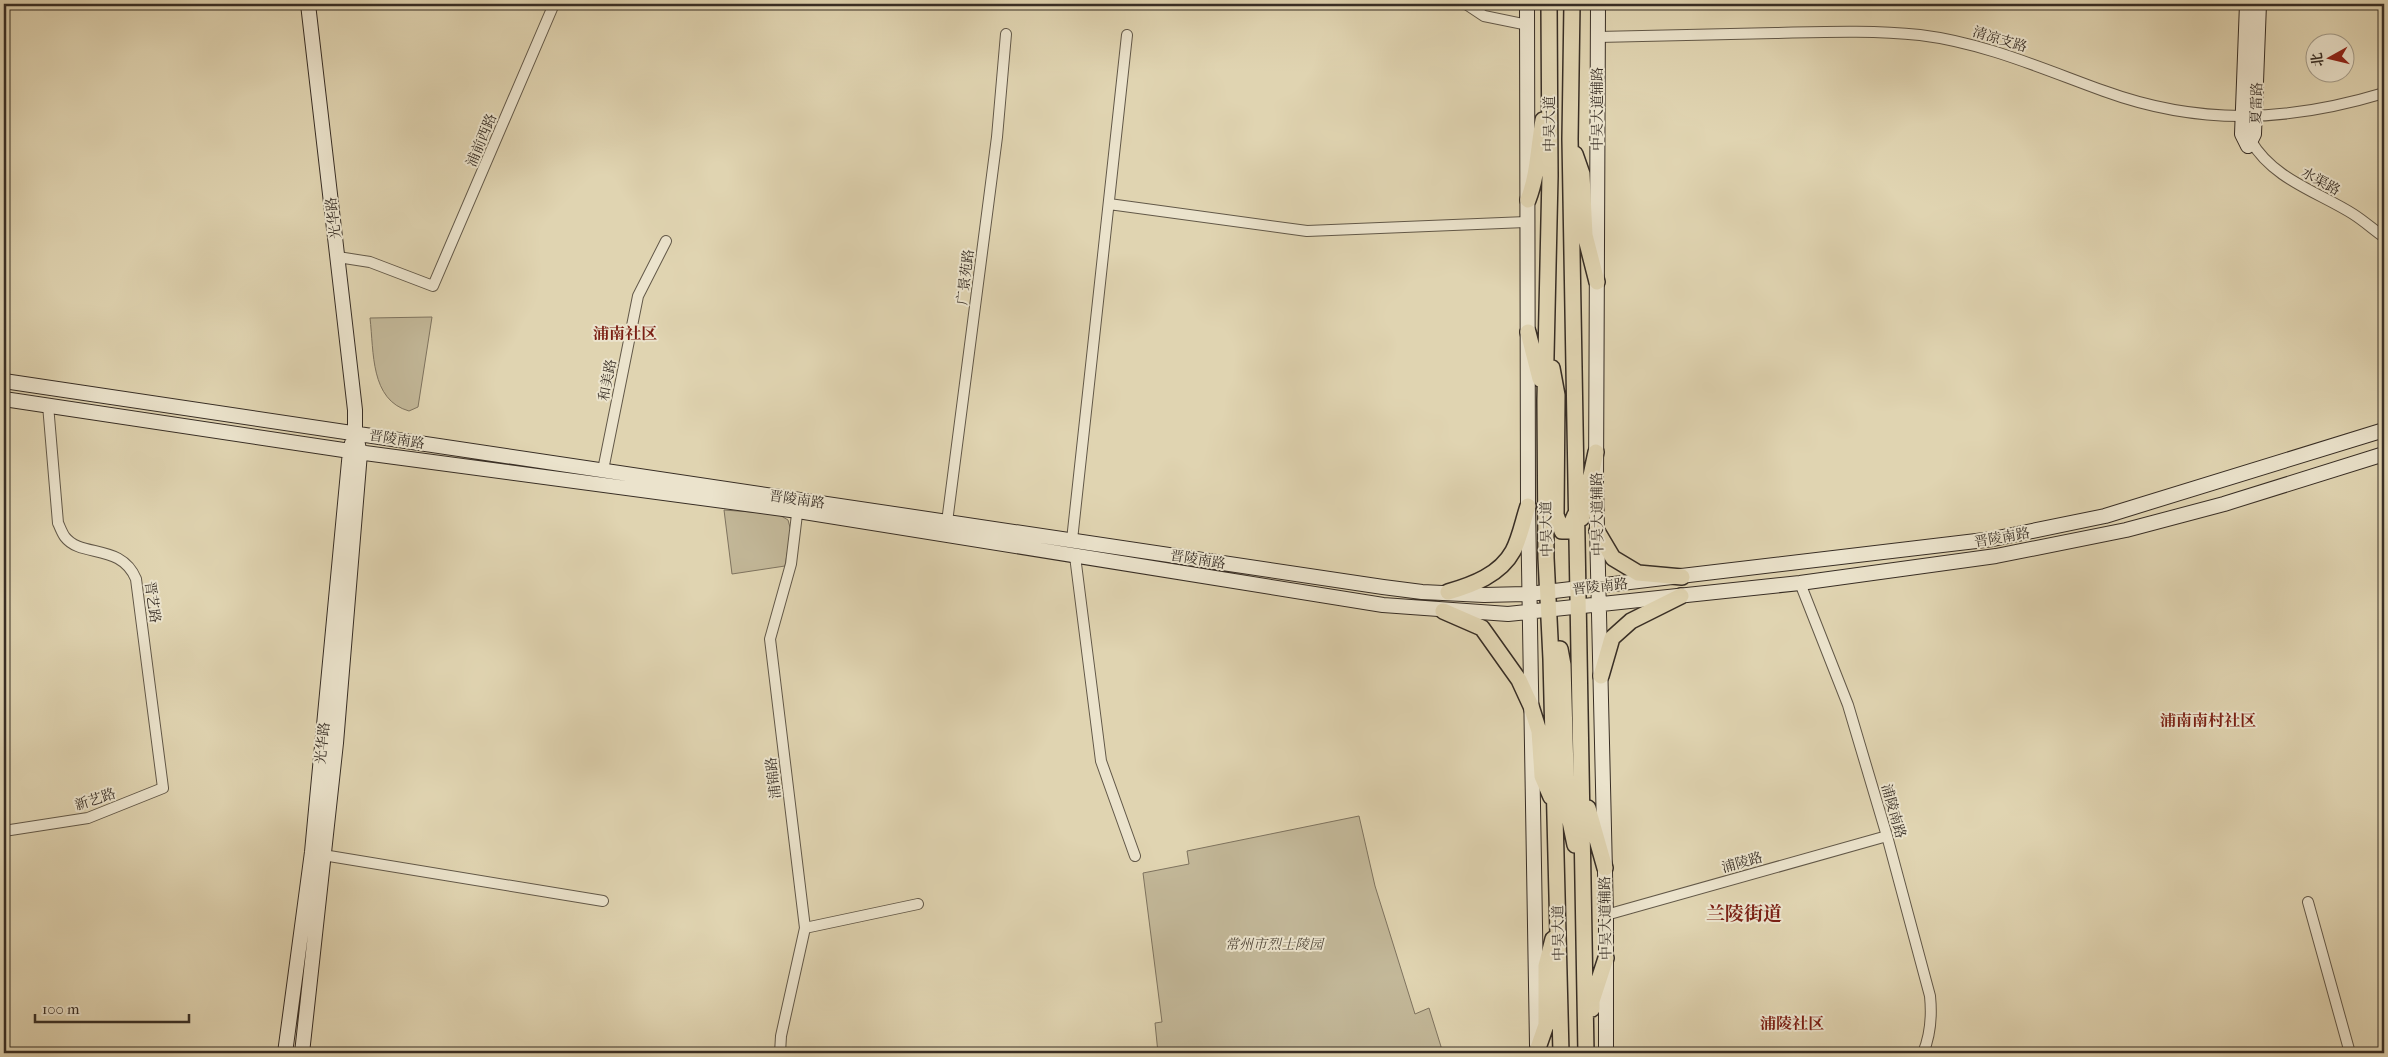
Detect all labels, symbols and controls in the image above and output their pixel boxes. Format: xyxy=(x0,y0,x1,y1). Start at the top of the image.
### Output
street label: 清凉支路 xyxy=(1971,23,2029,56)
north arrow xyxy=(2306,32,2356,82)
text: 北 xyxy=(2308,52,2327,68)
street label: 中吴大道辅路 xyxy=(1589,67,1606,151)
street label: 夏雷路 xyxy=(2247,82,2266,124)
street label: 中吴大道 xyxy=(1541,96,1558,152)
street label: 浦前西路 xyxy=(463,111,500,169)
street label: 水渠路 xyxy=(2298,164,2343,199)
street label: 光华路 xyxy=(323,196,344,240)
street label: 广景苑路 xyxy=(954,248,977,306)
district label: 浦南社区 xyxy=(593,324,657,343)
street label: 和美路 xyxy=(595,358,620,402)
street label: 晋陵南路 xyxy=(368,427,426,452)
street label: 中吴大道辅路 xyxy=(1588,472,1607,556)
street label: 晋陵南路 xyxy=(768,487,826,512)
street label: 中吴大道 xyxy=(1538,501,1555,557)
street label: 晋陵南路 xyxy=(1973,524,2031,551)
street label: 晋陵南路 xyxy=(1169,547,1227,572)
street label: 晋陵南路 xyxy=(1571,575,1629,598)
street label: 晋艺路 xyxy=(141,580,164,624)
district label: 浦南南村社区 xyxy=(2160,711,2256,730)
street label: 光华路 xyxy=(312,721,333,765)
street label: 浦锦路 xyxy=(763,756,784,800)
street label: 浦陵南路 xyxy=(1878,782,1909,840)
street label: 新艺路 xyxy=(73,785,118,814)
street label: 浦陵路 xyxy=(1720,849,1765,876)
street label: 中吴大道辅路 xyxy=(1596,876,1615,960)
district label: 兰陵街道 xyxy=(1706,903,1782,925)
street label: 中吴大道 xyxy=(1550,905,1567,961)
park label: 常州市烈士陵园 xyxy=(1225,936,1325,953)
scale bar xyxy=(35,992,189,1024)
text: 100 m xyxy=(42,1000,80,1018)
district label: 浦陵社区 xyxy=(1760,1014,1824,1033)

